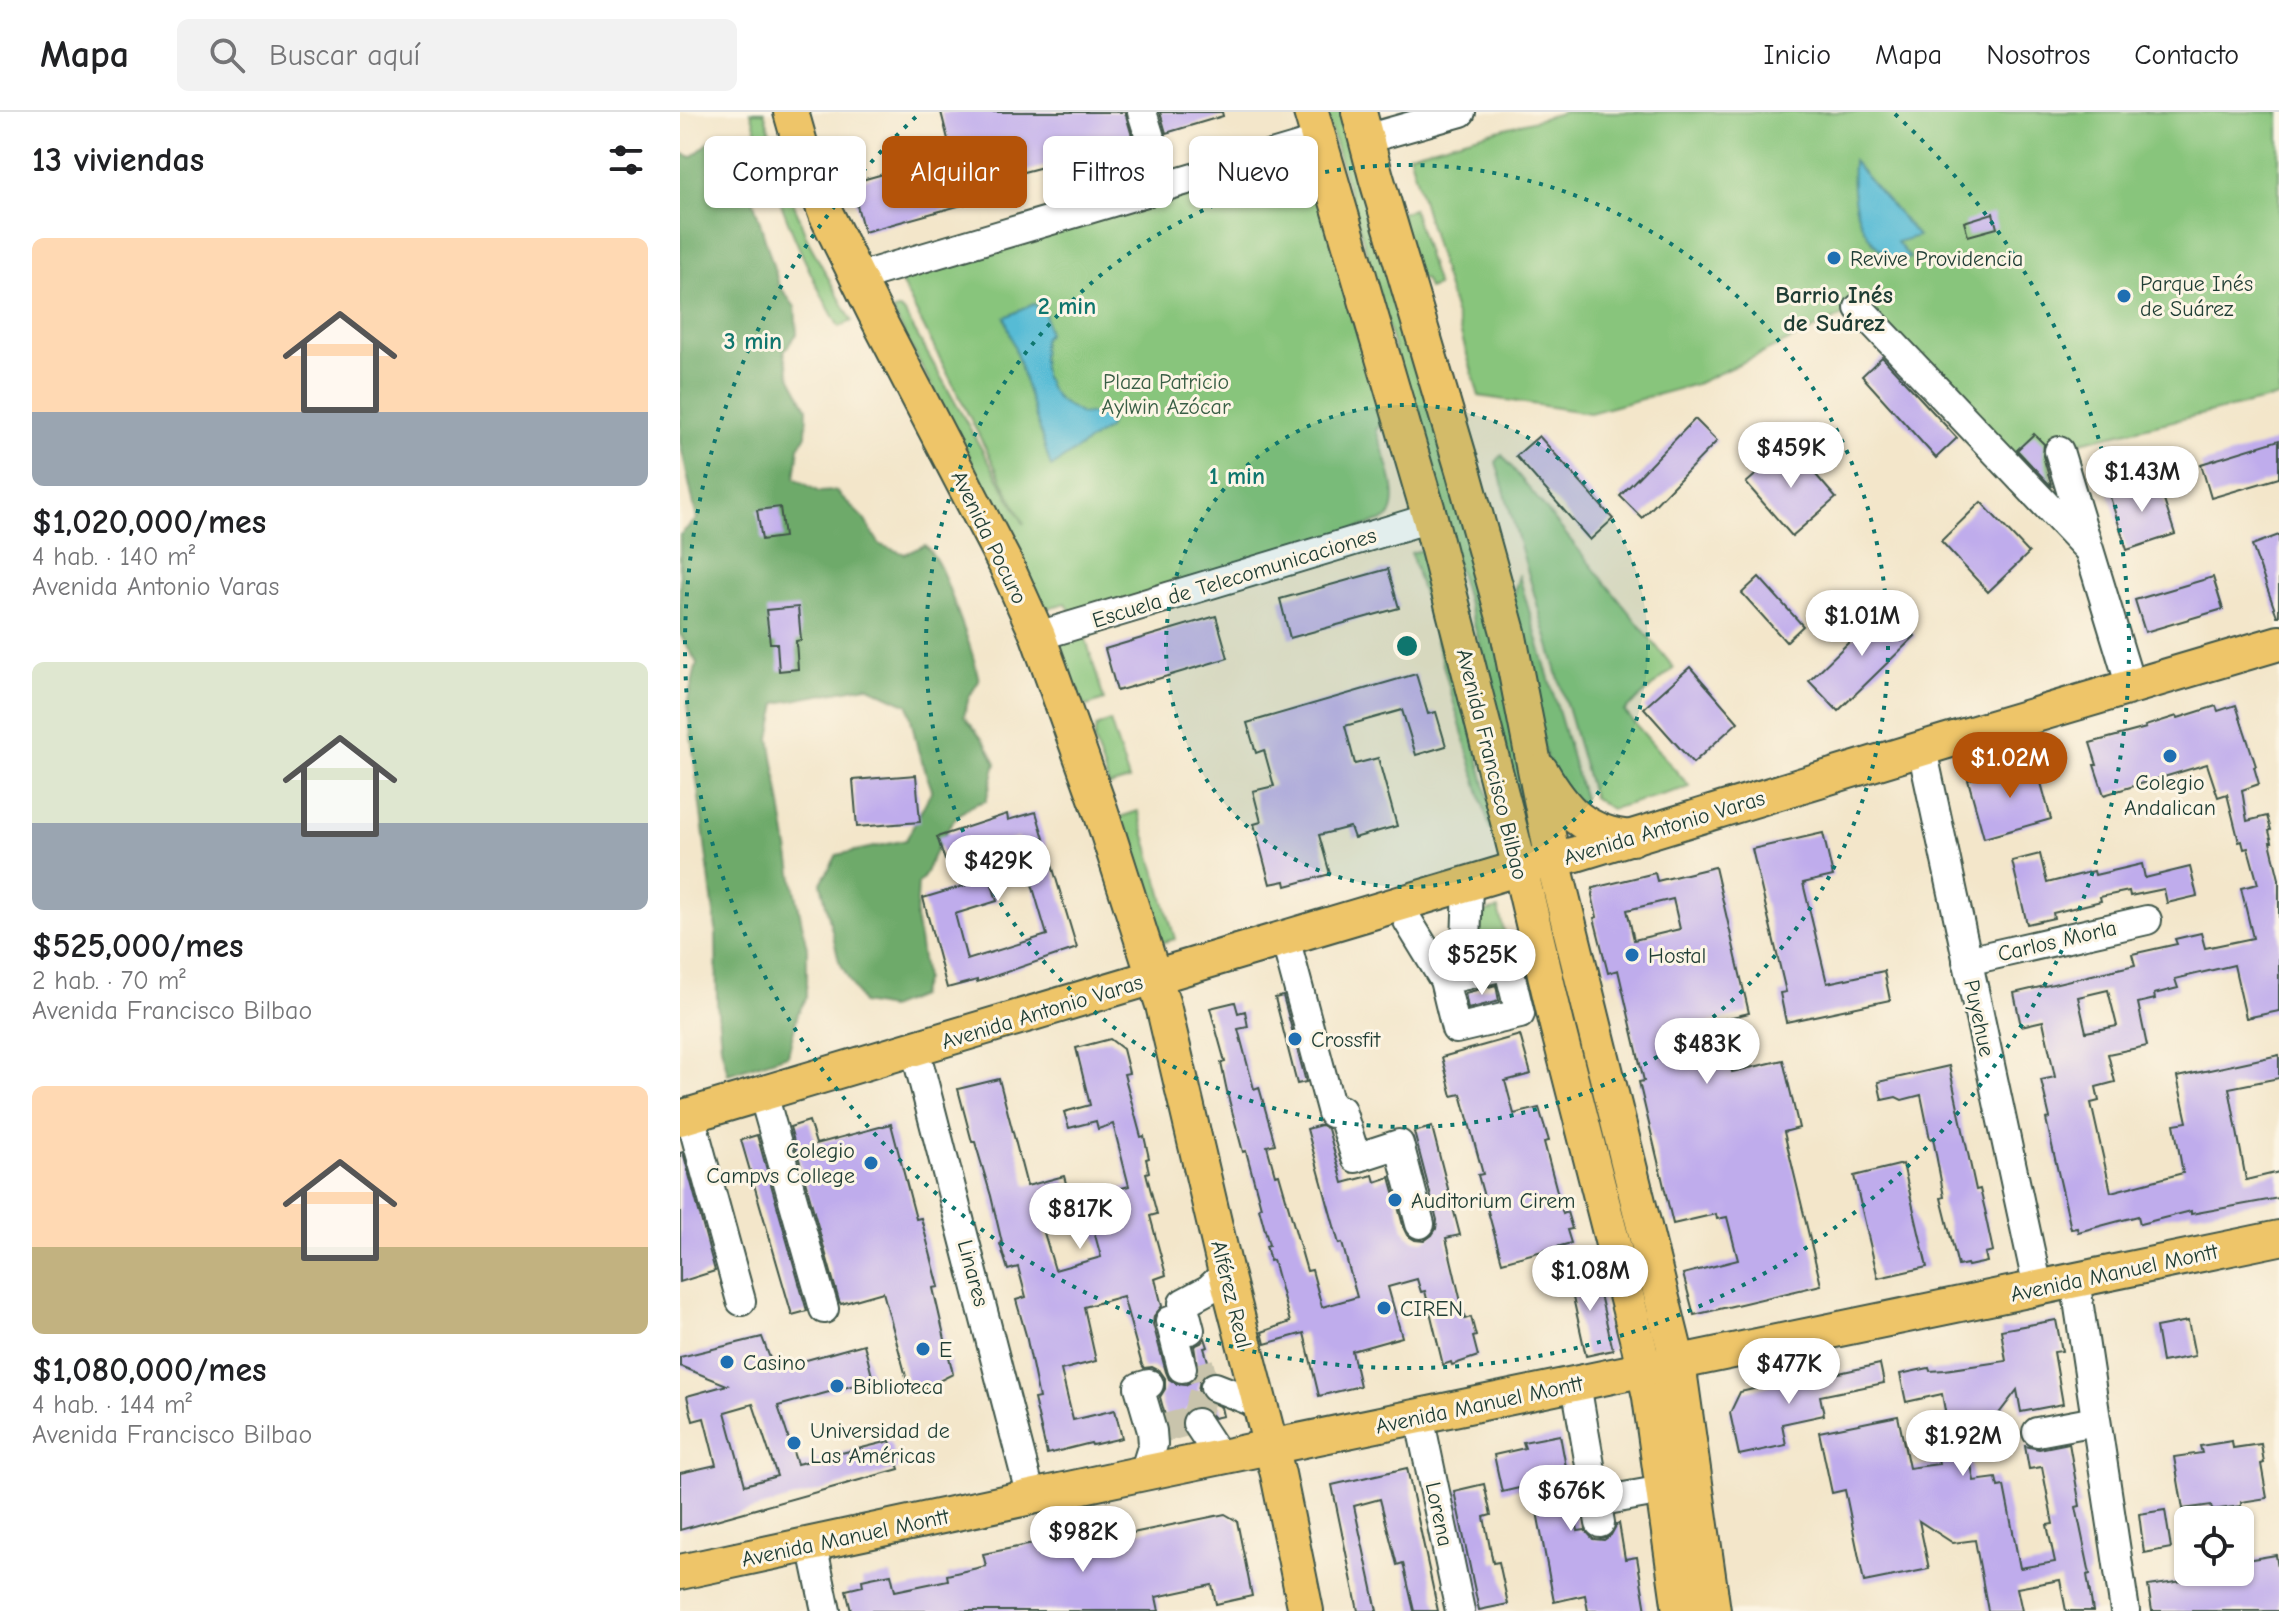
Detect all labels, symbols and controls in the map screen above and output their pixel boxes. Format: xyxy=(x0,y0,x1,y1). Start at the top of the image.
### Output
search box xyxy=(177,19,737,91)
text: Mapa xyxy=(40,33,129,77)
icon: search xyxy=(205,33,249,77)
text: Buscar aquí xyxy=(269,38,420,73)
text: Inicio xyxy=(1764,39,1831,71)
text: Mapa xyxy=(1875,39,1942,71)
text: Nosotros xyxy=(1986,39,2090,71)
text: Contacto xyxy=(2134,39,2239,71)
chip: Comprar xyxy=(704,136,866,208)
chip: Alquilar xyxy=(882,136,1027,208)
chip: Filtros xyxy=(1043,136,1173,208)
chip: Nuevo xyxy=(1189,136,1318,208)
icon: filters xyxy=(604,138,648,182)
text: 13 viviendas xyxy=(32,140,204,180)
place label: Revive Providencia xyxy=(1850,246,2023,272)
marker: Revive Providencia xyxy=(1825,249,1843,267)
place label: Parque Inés de Suárez xyxy=(2140,271,2253,322)
district label: Barrio Inés de Suárez xyxy=(1775,281,1893,337)
marker: Parque Inés de Suárez xyxy=(2115,287,2133,305)
icon: home xyxy=(268,290,412,434)
text: 2 min xyxy=(1038,292,1096,320)
text: 3 min xyxy=(724,327,782,355)
park label: Plaza Patricio Aylwin Azócar xyxy=(1101,369,1231,420)
pin: $459K xyxy=(1735,422,1847,490)
text: $459K xyxy=(1756,433,1826,463)
pin: $1.43M xyxy=(2077,446,2207,514)
text: $1.43M xyxy=(2104,457,2180,487)
text: 1 min xyxy=(1209,462,1265,490)
street label: Avenida Pocuro xyxy=(946,467,1033,608)
text: $1,020,000/mes xyxy=(32,502,266,542)
street label: Escuela de Telecomunicaciones xyxy=(1089,522,1379,634)
text: 4 hab. · 140 m² xyxy=(32,542,195,572)
text: Avenida Antonio Varas xyxy=(32,572,279,602)
pin: $1.01M xyxy=(1797,590,1927,658)
text: $1.01M xyxy=(1824,601,1900,631)
centre of rings xyxy=(1393,632,1421,660)
street label: Avenida Francisco Bilbao xyxy=(1451,646,1533,882)
icon: home xyxy=(268,714,412,858)
pin: $1.02M xyxy=(1945,732,2075,800)
text: $1.02M xyxy=(1970,743,2050,773)
marker: Colegio Andalican xyxy=(2161,747,2179,765)
place label: Colegio Andalican xyxy=(2124,770,2216,821)
street label: Avenida Antonio Varas xyxy=(1560,785,1768,871)
pin: $429K xyxy=(942,835,1054,903)
text: $429K xyxy=(963,846,1033,876)
street label: Carlos Morla xyxy=(1995,915,2119,967)
text: $525,000/mes xyxy=(32,926,243,966)
pin: $525K xyxy=(1426,929,1538,997)
text: $525K xyxy=(1447,940,1517,970)
place label: Hostal xyxy=(1648,943,1706,969)
marker: Hostal xyxy=(1623,946,1641,964)
text: 2 hab. · 70 m² xyxy=(32,966,186,996)
street label: Avenida Antonio Varas xyxy=(938,969,1146,1055)
street label: Puyehue xyxy=(1958,977,2000,1059)
text: Avenida Francisco Bilbao xyxy=(32,996,312,1026)
pin: $483K xyxy=(1651,1018,1763,1086)
place label: Crossfit xyxy=(1311,1027,1381,1053)
text: $483K xyxy=(1673,1029,1741,1059)
marker: Crossfit xyxy=(1286,1030,1304,1048)
icon: home xyxy=(268,1138,412,1282)
place label: Colegio Campvs College xyxy=(706,1138,855,1189)
marker: Colegio Campvs College xyxy=(862,1154,880,1172)
pin: $817K xyxy=(1024,1183,1136,1251)
place label: Auditorium Cirem xyxy=(1411,1188,1576,1214)
marker: Auditorium Cirem xyxy=(1386,1191,1404,1209)
text: $817K xyxy=(1047,1194,1113,1224)
street label: Linares xyxy=(952,1237,994,1309)
street label: Alférez Real xyxy=(1205,1238,1257,1351)
street label: Avenida Manuel Montt xyxy=(2008,1238,2221,1308)
pin: $1.08M xyxy=(1525,1245,1655,1313)
text: $1.08M xyxy=(1550,1256,1630,1286)
place label: CIREN xyxy=(1400,1296,1463,1322)
marker: CIREN xyxy=(1375,1299,1393,1317)
place label: E xyxy=(939,1337,952,1363)
pin: $477K xyxy=(1733,1338,1845,1406)
marker: E xyxy=(914,1340,932,1358)
text: $477K xyxy=(1756,1349,1822,1379)
text: $1,080,000/mes xyxy=(32,1350,267,1390)
place label: Casino xyxy=(743,1350,806,1376)
marker: Casino xyxy=(718,1353,736,1371)
street label: Avenida Manuel Montt xyxy=(1373,1370,1586,1440)
place label: Biblioteca xyxy=(853,1374,943,1400)
marker: Biblioteca xyxy=(828,1377,846,1395)
text: 4 hab. · 144 m² xyxy=(32,1390,192,1420)
pin: $1.92M xyxy=(1898,1410,2028,1478)
place label: Universidad de Las Américas xyxy=(810,1418,950,1469)
text: Avenida Francisco Bilbao xyxy=(32,1420,312,1450)
text: $1.92M xyxy=(1924,1421,2002,1451)
marker: Universidad de Las Américas xyxy=(785,1434,803,1452)
pin: $676K xyxy=(1515,1465,1627,1533)
text: $676K xyxy=(1537,1476,1605,1506)
street label: Lorena xyxy=(1420,1480,1459,1549)
street label: Avenida Manuel Montt xyxy=(739,1503,952,1573)
pin: $982K xyxy=(1027,1506,1139,1574)
map controls xyxy=(2174,1506,2254,1586)
button: locate xyxy=(2174,1506,2254,1586)
text: $982K xyxy=(1048,1517,1118,1547)

